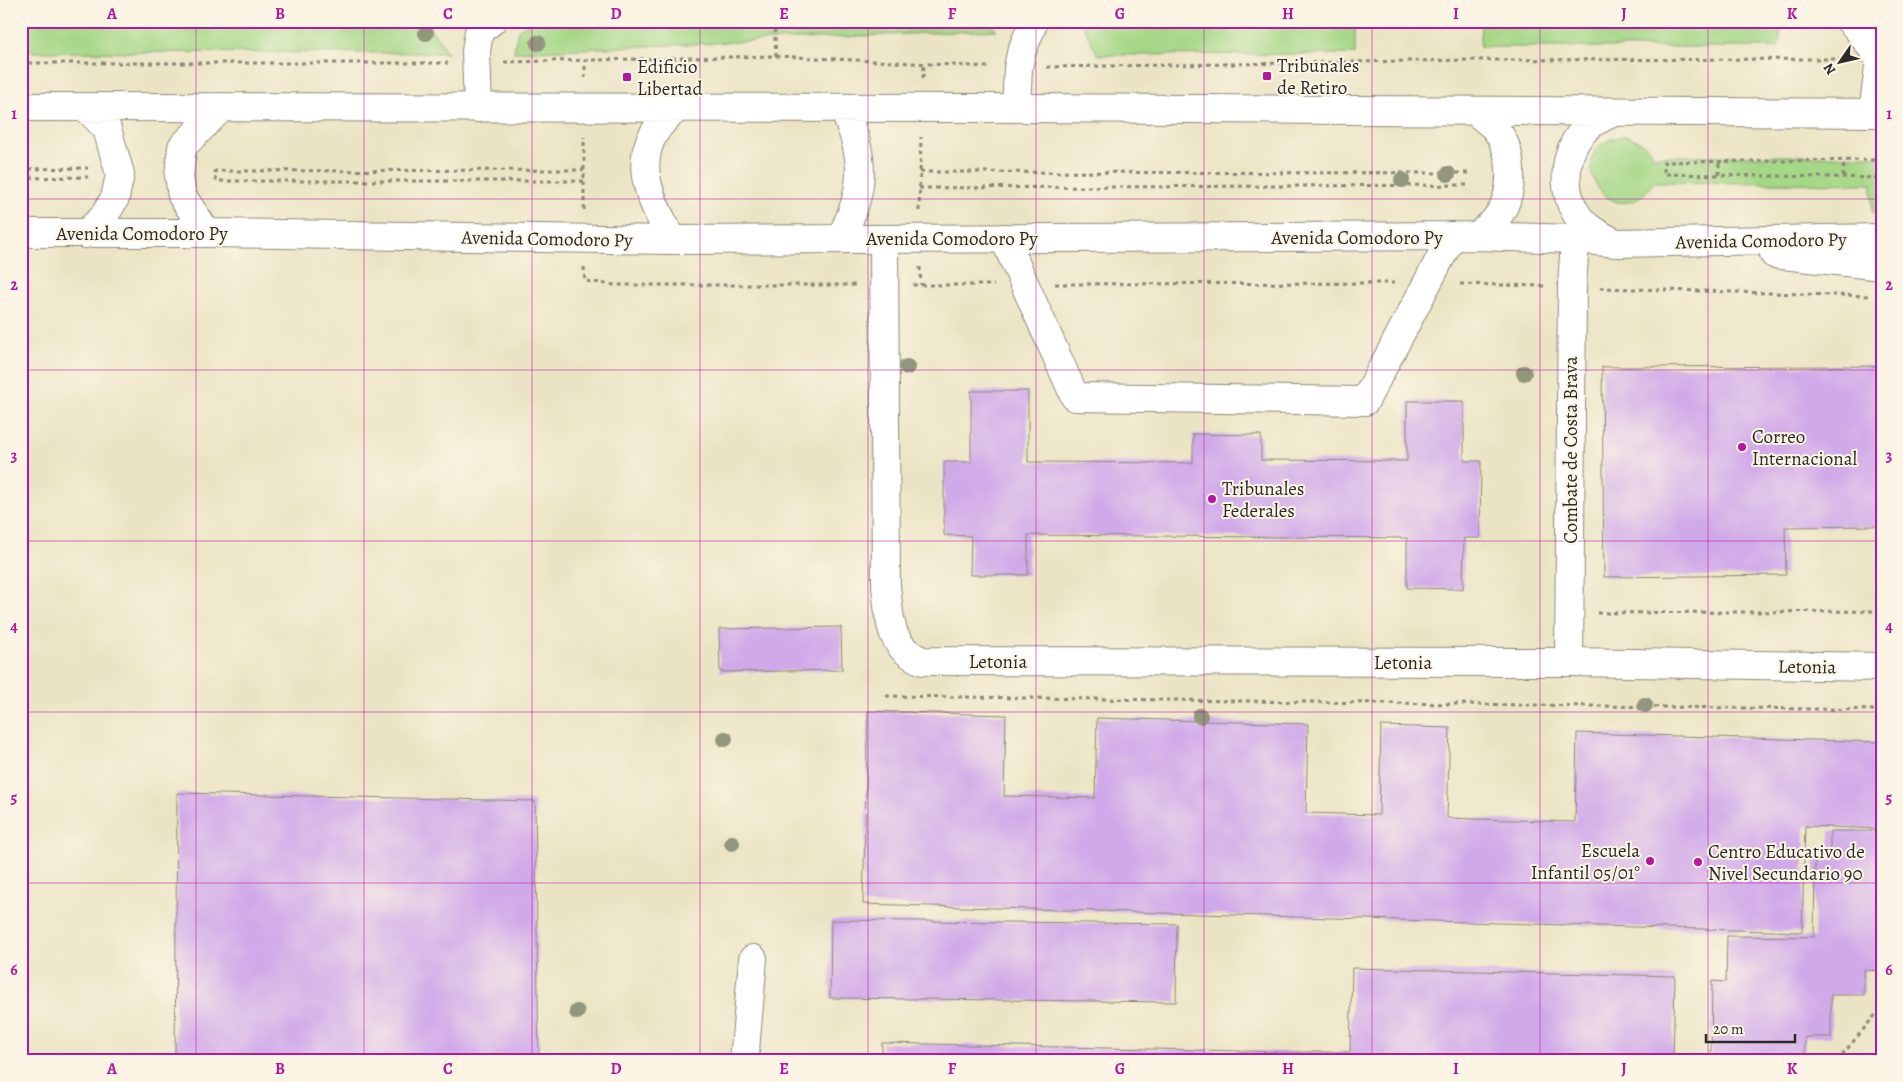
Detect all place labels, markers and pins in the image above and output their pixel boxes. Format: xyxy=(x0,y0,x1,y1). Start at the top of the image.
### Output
place label: Tribunales de Retiro xyxy=(1277,53,1359,101)
place label: Edificio Libertad xyxy=(637,54,704,102)
marker: Tribunales de Retiro xyxy=(1261,70,1273,82)
marker: Edificio Libertad xyxy=(621,71,633,83)
place label: Correo Internacional xyxy=(1752,424,1858,472)
marker: Correo Internacional xyxy=(1736,441,1748,453)
place label: Tribunales Federales xyxy=(1222,476,1304,524)
marker: Tribunales Federales xyxy=(1206,493,1218,505)
place label: Escuela Infantil 05/01° xyxy=(1531,838,1640,886)
place label: Centro Educativo de Nivel Secundario 90 xyxy=(1708,839,1865,887)
marker: Escuela Infantil 05/01° xyxy=(1644,855,1656,867)
marker: Centro Educativo de Nivel Secundario 90 xyxy=(1692,856,1704,868)

